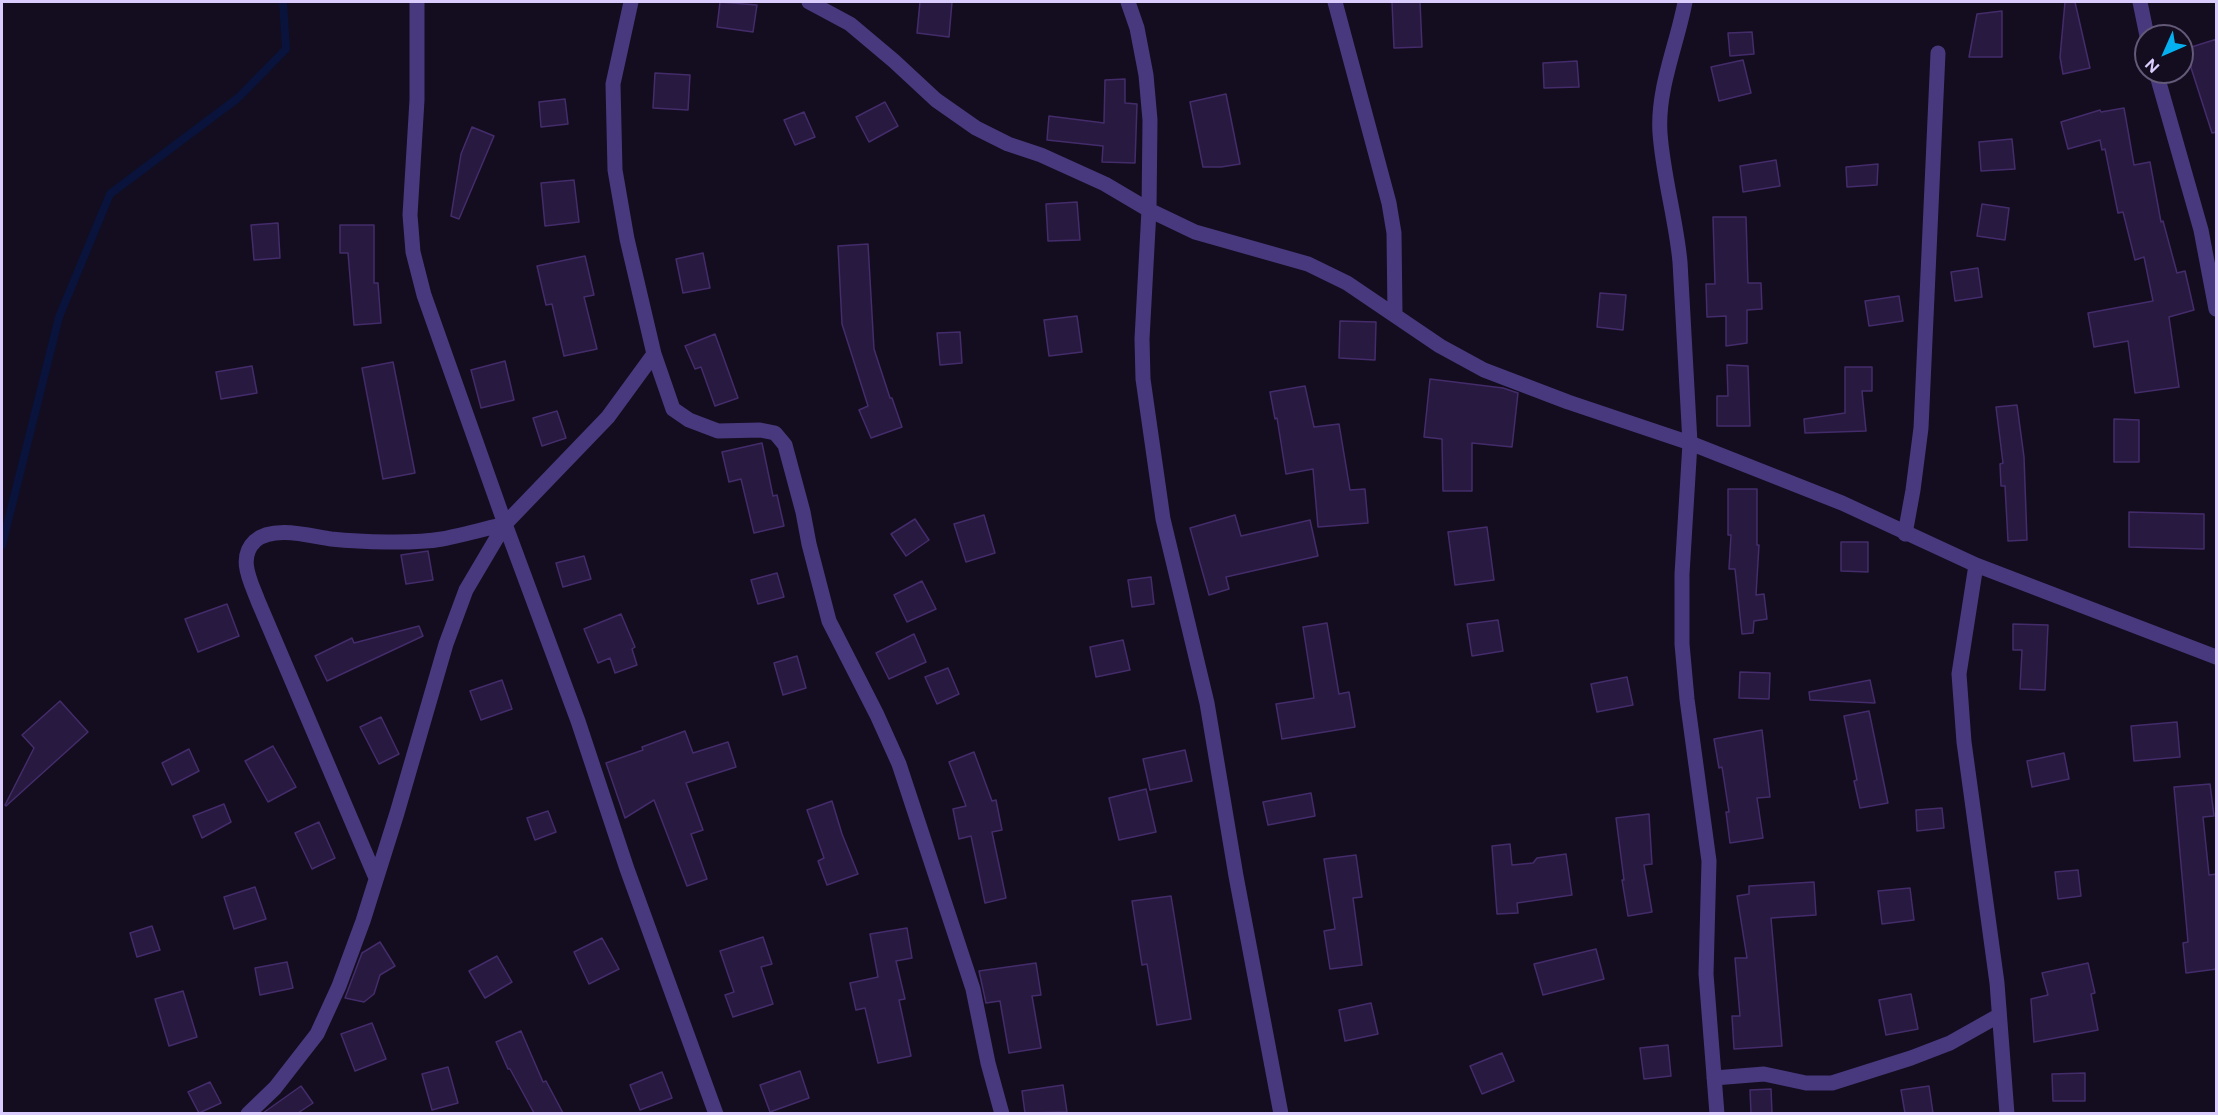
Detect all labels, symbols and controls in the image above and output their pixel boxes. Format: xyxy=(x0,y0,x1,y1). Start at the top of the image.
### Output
north arrow xyxy=(2134,24,2194,84)
text: N xyxy=(2141,55,2163,77)

